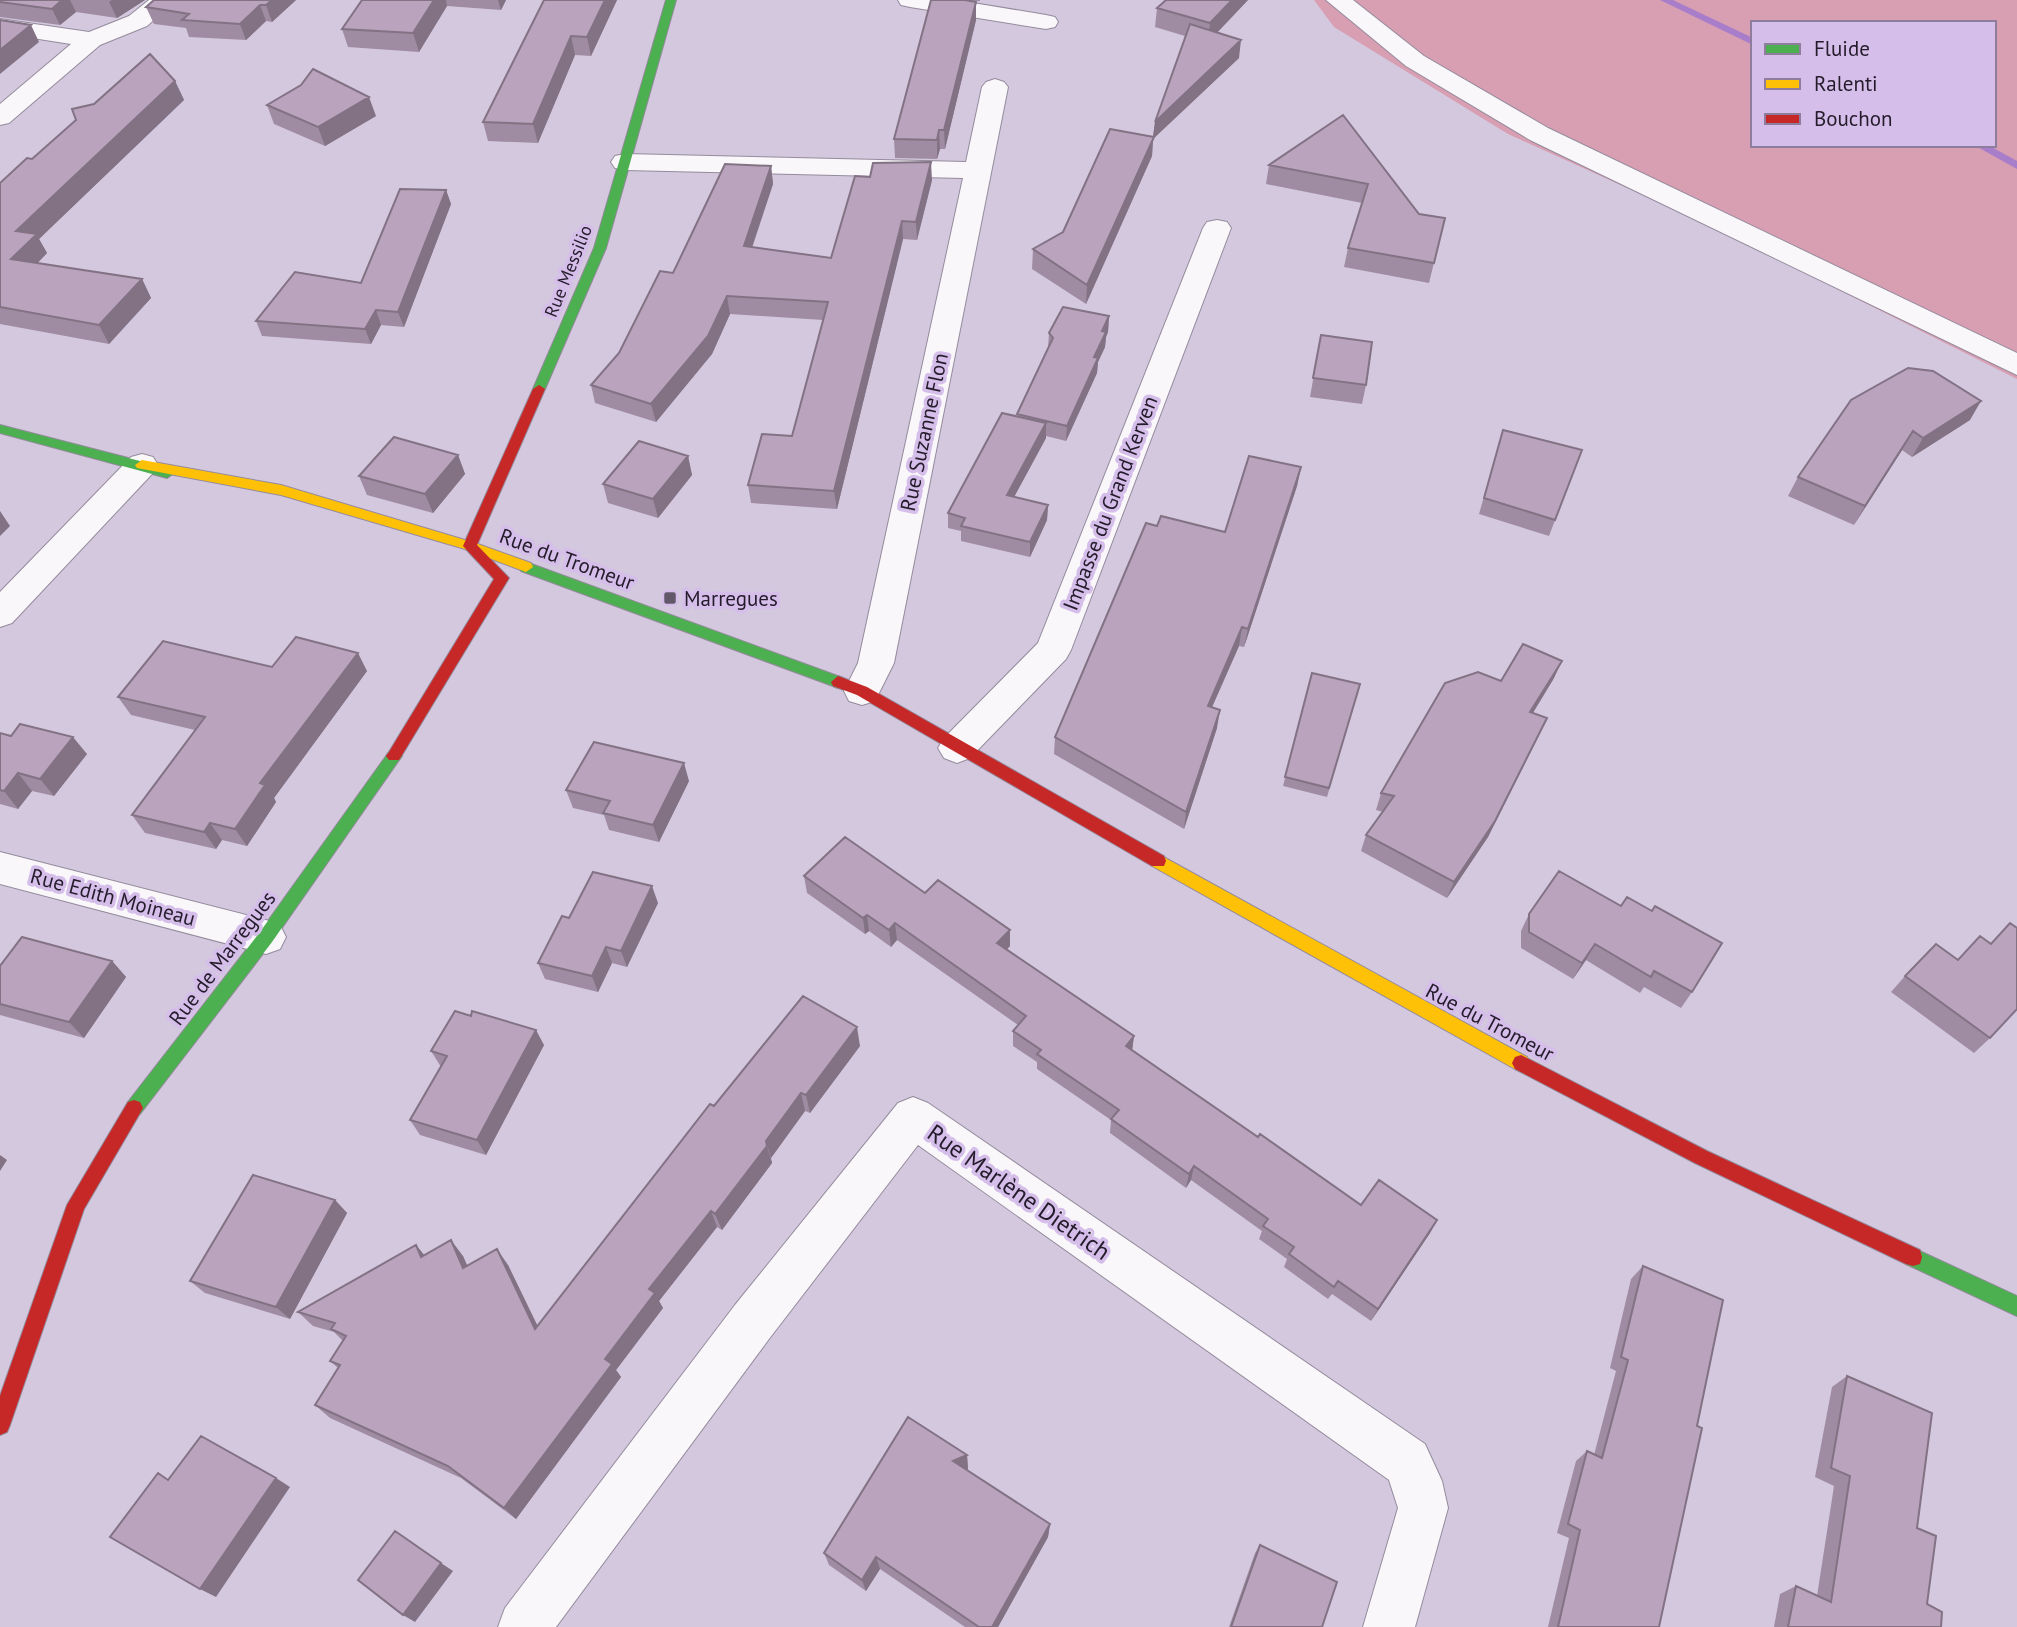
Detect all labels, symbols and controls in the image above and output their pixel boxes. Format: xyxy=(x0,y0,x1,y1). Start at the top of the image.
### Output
legend xyxy=(1751,21,1996,147)
text: Fluide xyxy=(1814,35,1870,62)
text: Ralenti xyxy=(1814,70,1878,97)
text: Bouchon xyxy=(1814,105,1893,132)
street label: Rue Messilio xyxy=(539,222,597,320)
street label: Rue Suzanne Flon xyxy=(894,350,954,514)
street label: Impasse du Grand Kerven xyxy=(1057,392,1163,614)
street label: Rue du Tromeur xyxy=(496,522,638,596)
place label: Marregues xyxy=(684,585,778,612)
marker: Marregues xyxy=(662,590,678,606)
street label: Rue Edith Moineau xyxy=(28,862,198,932)
street label: Rue de Marregues xyxy=(163,885,281,1031)
street label: Rue du Tromeur xyxy=(1421,977,1559,1067)
street label: Rue Marlène Dietrich xyxy=(921,1117,1117,1267)

